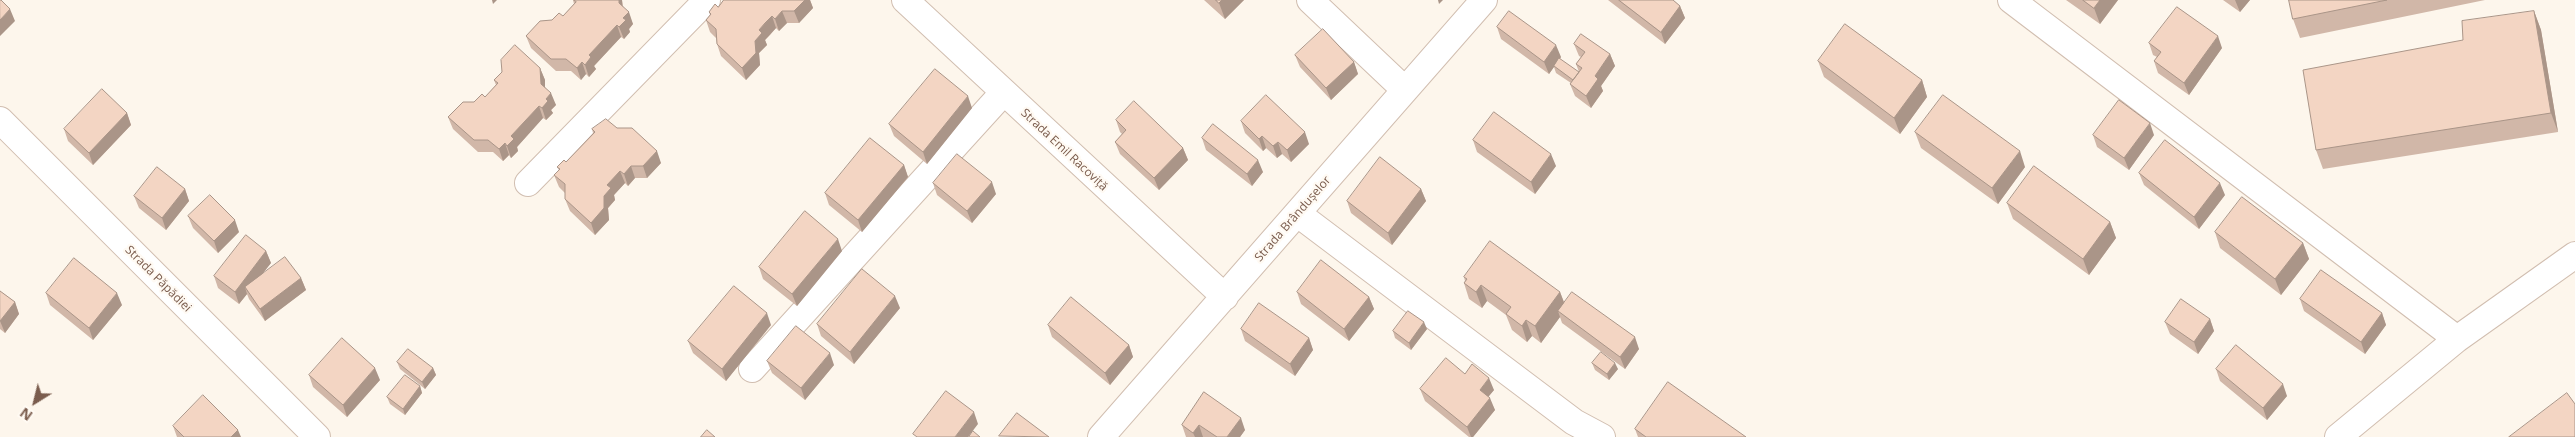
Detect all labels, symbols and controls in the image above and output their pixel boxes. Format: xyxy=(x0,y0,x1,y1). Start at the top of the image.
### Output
street label: Strada Emil Racoviță xyxy=(1018,106,1110,194)
street label: Strada Brândușelor xyxy=(1252,173,1334,265)
street label: Strada Păpădiei xyxy=(122,243,194,315)
north arrow xyxy=(10,377,60,427)
text: N xyxy=(16,404,36,426)

